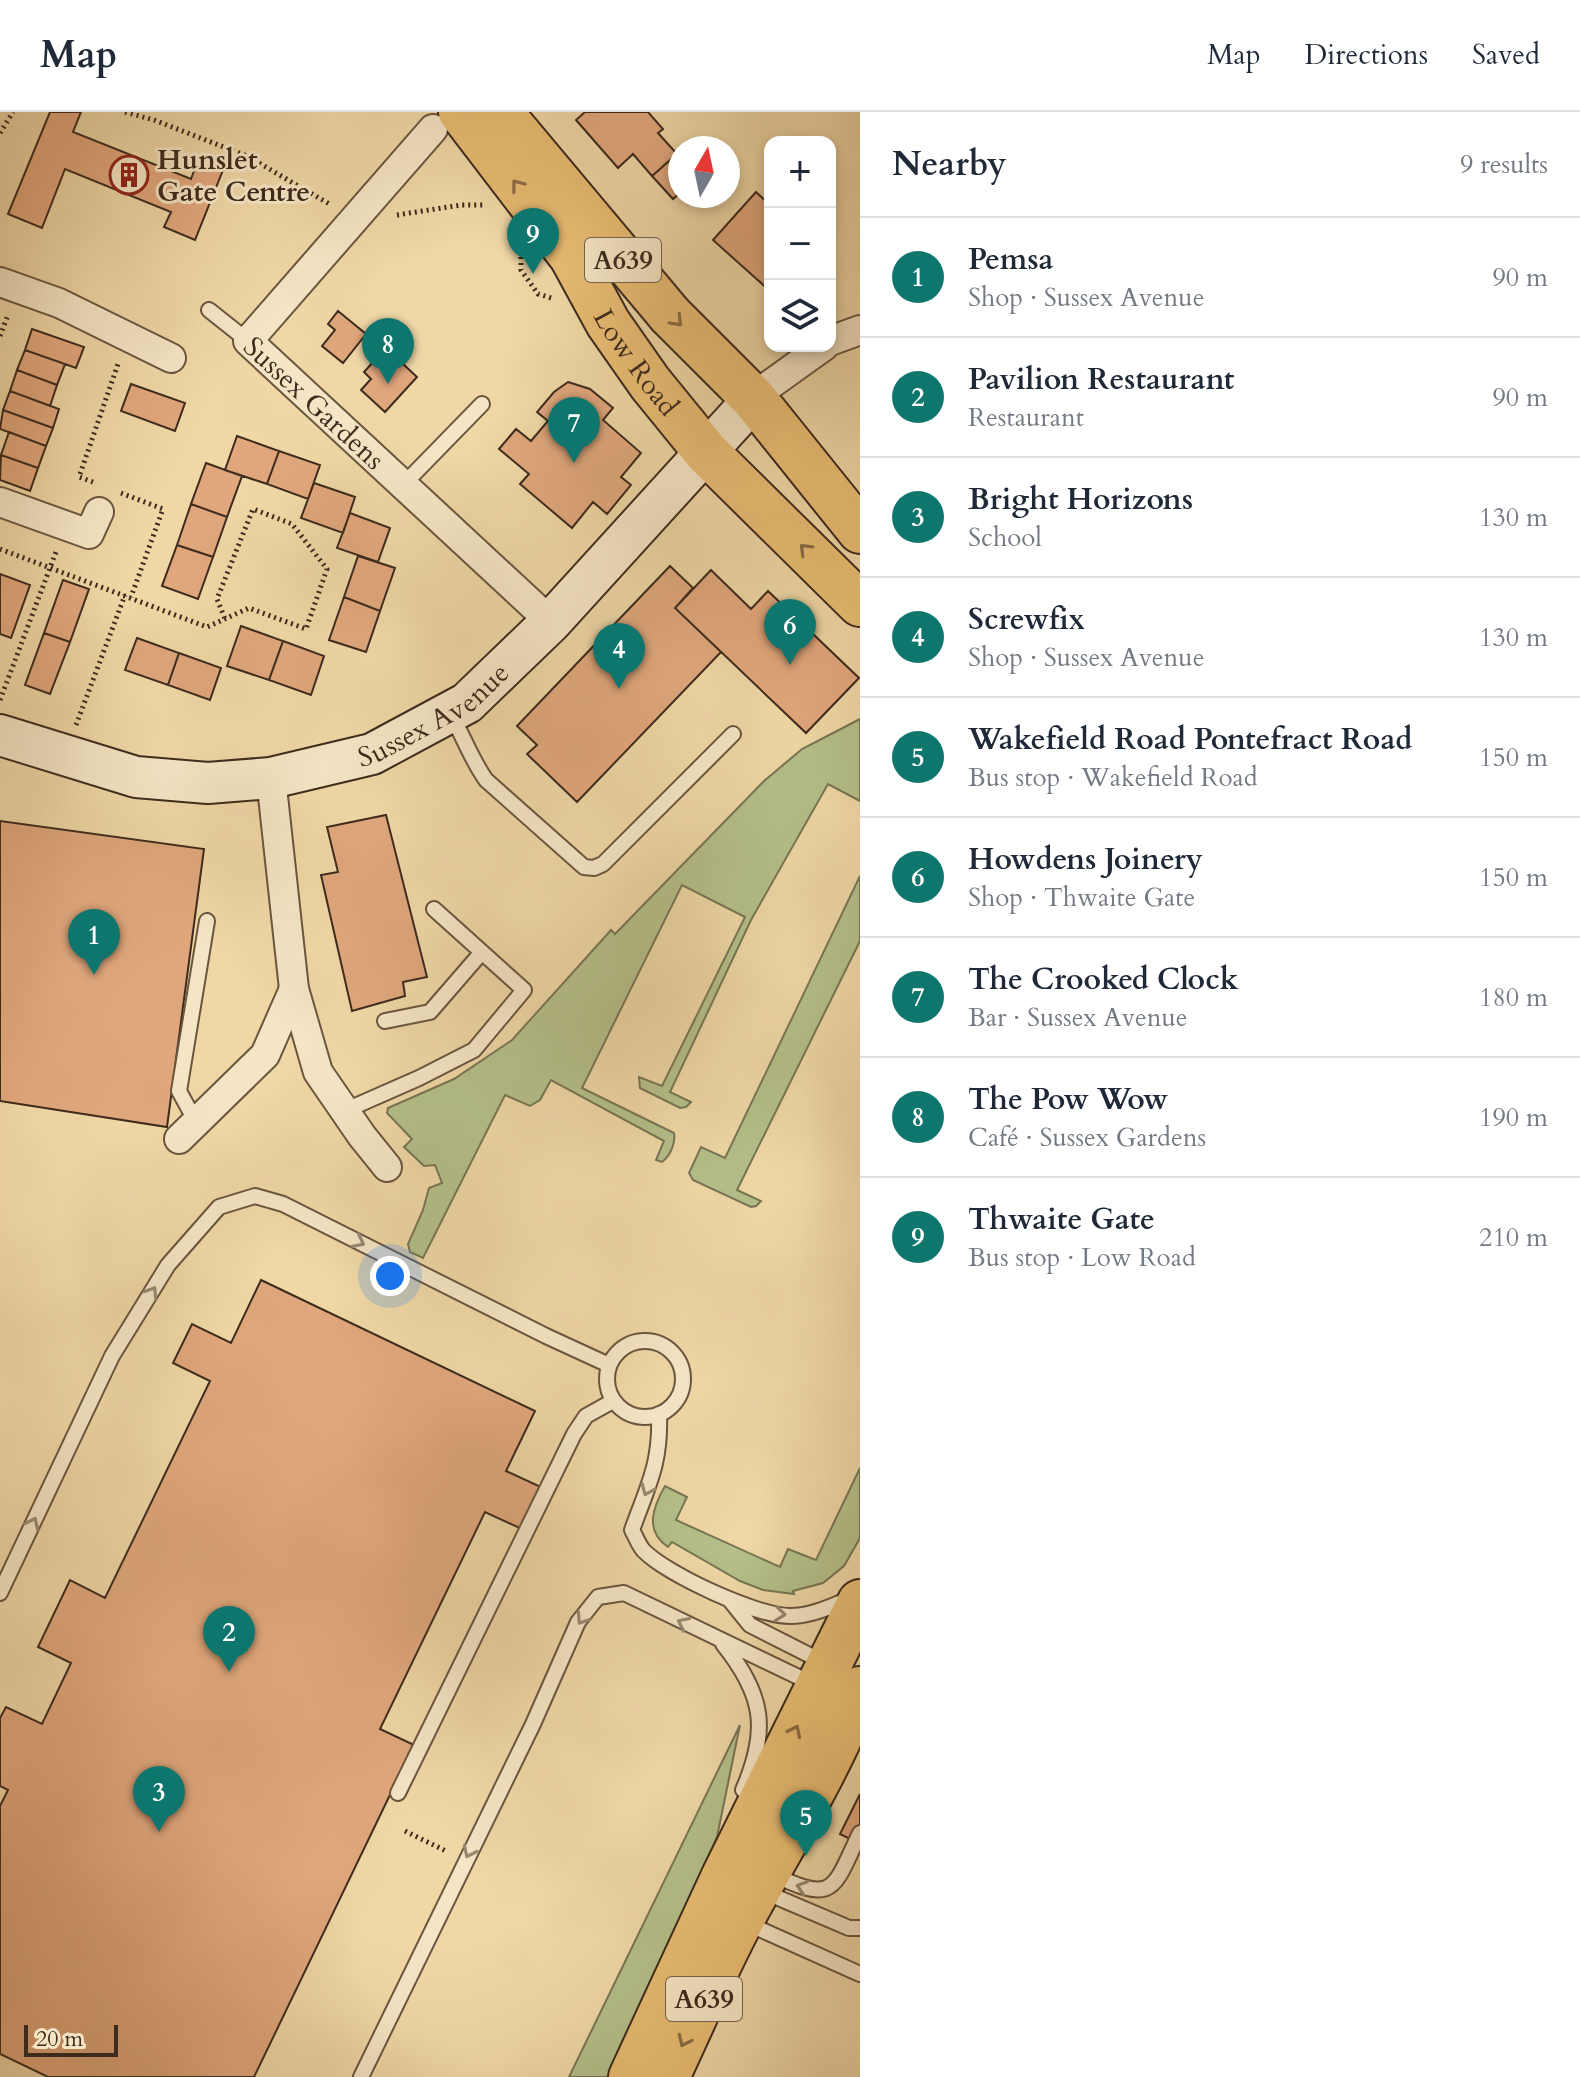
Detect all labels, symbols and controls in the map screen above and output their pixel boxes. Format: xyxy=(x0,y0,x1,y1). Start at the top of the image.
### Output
text: Map xyxy=(40,29,117,81)
text: Map xyxy=(1207,36,1261,74)
text: Directions xyxy=(1305,36,1428,74)
text: Saved xyxy=(1472,36,1540,74)
north arrow xyxy=(668,136,740,208)
map controls xyxy=(764,136,836,352)
button: + xyxy=(764,136,836,208)
place label: Hunslet Gate Centre xyxy=(157,141,310,211)
text: Nearby xyxy=(892,141,1007,187)
text: 9 results xyxy=(1460,147,1548,182)
building icon: Hunslet Gate Centre xyxy=(108,154,150,196)
one-way arrow xyxy=(512,179,526,193)
pin: 9 xyxy=(507,208,559,274)
button: − xyxy=(764,208,836,280)
road number: A639 xyxy=(585,238,661,282)
text: Pemsa xyxy=(968,239,1053,280)
text: 1 xyxy=(911,260,925,295)
text: 90 m xyxy=(1492,260,1548,295)
button: layers xyxy=(764,280,836,352)
text: Shop · Sussex Avenue xyxy=(968,280,1204,315)
street label: Low Road xyxy=(584,302,687,424)
one-way arrow xyxy=(667,312,682,326)
pin: 8 xyxy=(362,318,414,384)
street label: Sussex Gardens xyxy=(235,328,393,478)
text: Pavilion Restaurant xyxy=(968,359,1234,400)
text: 2 xyxy=(911,380,925,415)
text: 90 m xyxy=(1492,380,1548,415)
pin: 7 xyxy=(548,397,600,463)
text: Restaurant xyxy=(968,400,1084,435)
text: Bright Horizons xyxy=(968,479,1193,520)
text: 3 xyxy=(911,500,925,535)
text: 130 m xyxy=(1479,500,1548,535)
text: School xyxy=(968,520,1042,555)
one-way arrow xyxy=(800,544,814,558)
pin: 6 xyxy=(764,599,816,665)
text: Screwfix xyxy=(968,599,1085,640)
text: 4 xyxy=(911,620,925,655)
text: 130 m xyxy=(1479,620,1548,655)
pin: 4 xyxy=(593,623,645,689)
text: Shop · Sussex Avenue xyxy=(968,640,1204,675)
street label: Sussex Avenue xyxy=(354,655,518,777)
text: Wakefield Road Pontefract Road xyxy=(968,719,1412,760)
text: 5 xyxy=(911,740,925,775)
text: 150 m xyxy=(1479,740,1548,775)
text: Bus stop · Wakefield Road xyxy=(968,760,1258,795)
text: Howdens Joinery xyxy=(968,839,1203,880)
text: 6 xyxy=(911,860,925,895)
text: 150 m xyxy=(1479,860,1548,895)
text: Shop · Thwaite Gate xyxy=(968,880,1195,915)
pin: 1 xyxy=(68,909,120,975)
text: The Crooked Clock xyxy=(968,959,1238,1000)
text: 7 xyxy=(911,980,925,1015)
text: 180 m xyxy=(1479,980,1548,1015)
text: Bar · Sussex Avenue xyxy=(968,1000,1188,1035)
text: The Pow Wow xyxy=(968,1079,1168,1120)
text: 8 xyxy=(911,1100,925,1135)
text: 190 m xyxy=(1479,1100,1548,1135)
text: Café · Sussex Gardens xyxy=(968,1120,1206,1155)
text: Thwaite Gate xyxy=(968,1199,1155,1240)
text: 9 xyxy=(911,1220,925,1255)
text: 210 m xyxy=(1479,1220,1548,1255)
one-way arrow xyxy=(350,1233,365,1248)
text: Bus stop · Low Road xyxy=(968,1240,1196,1275)
your location xyxy=(370,1256,410,1296)
one-way arrow xyxy=(142,1286,157,1301)
one-way arrow xyxy=(641,1482,657,1496)
one-way arrow xyxy=(23,1516,39,1531)
one-way arrow xyxy=(774,1605,787,1622)
pin: 2 xyxy=(203,1606,255,1672)
one-way arrow xyxy=(577,1610,592,1624)
one-way arrow xyxy=(677,1617,692,1633)
one-way arrow xyxy=(785,1725,801,1740)
pin: 3 xyxy=(133,1766,185,1832)
pin: 5 xyxy=(780,1790,832,1856)
one-way arrow xyxy=(463,1844,478,1859)
one-way arrow xyxy=(796,1880,810,1896)
road number: A639 xyxy=(666,1977,742,2021)
scale bar xyxy=(24,2021,118,2057)
text: 20 m xyxy=(36,2024,83,2054)
one-way arrow xyxy=(678,2033,694,2048)

